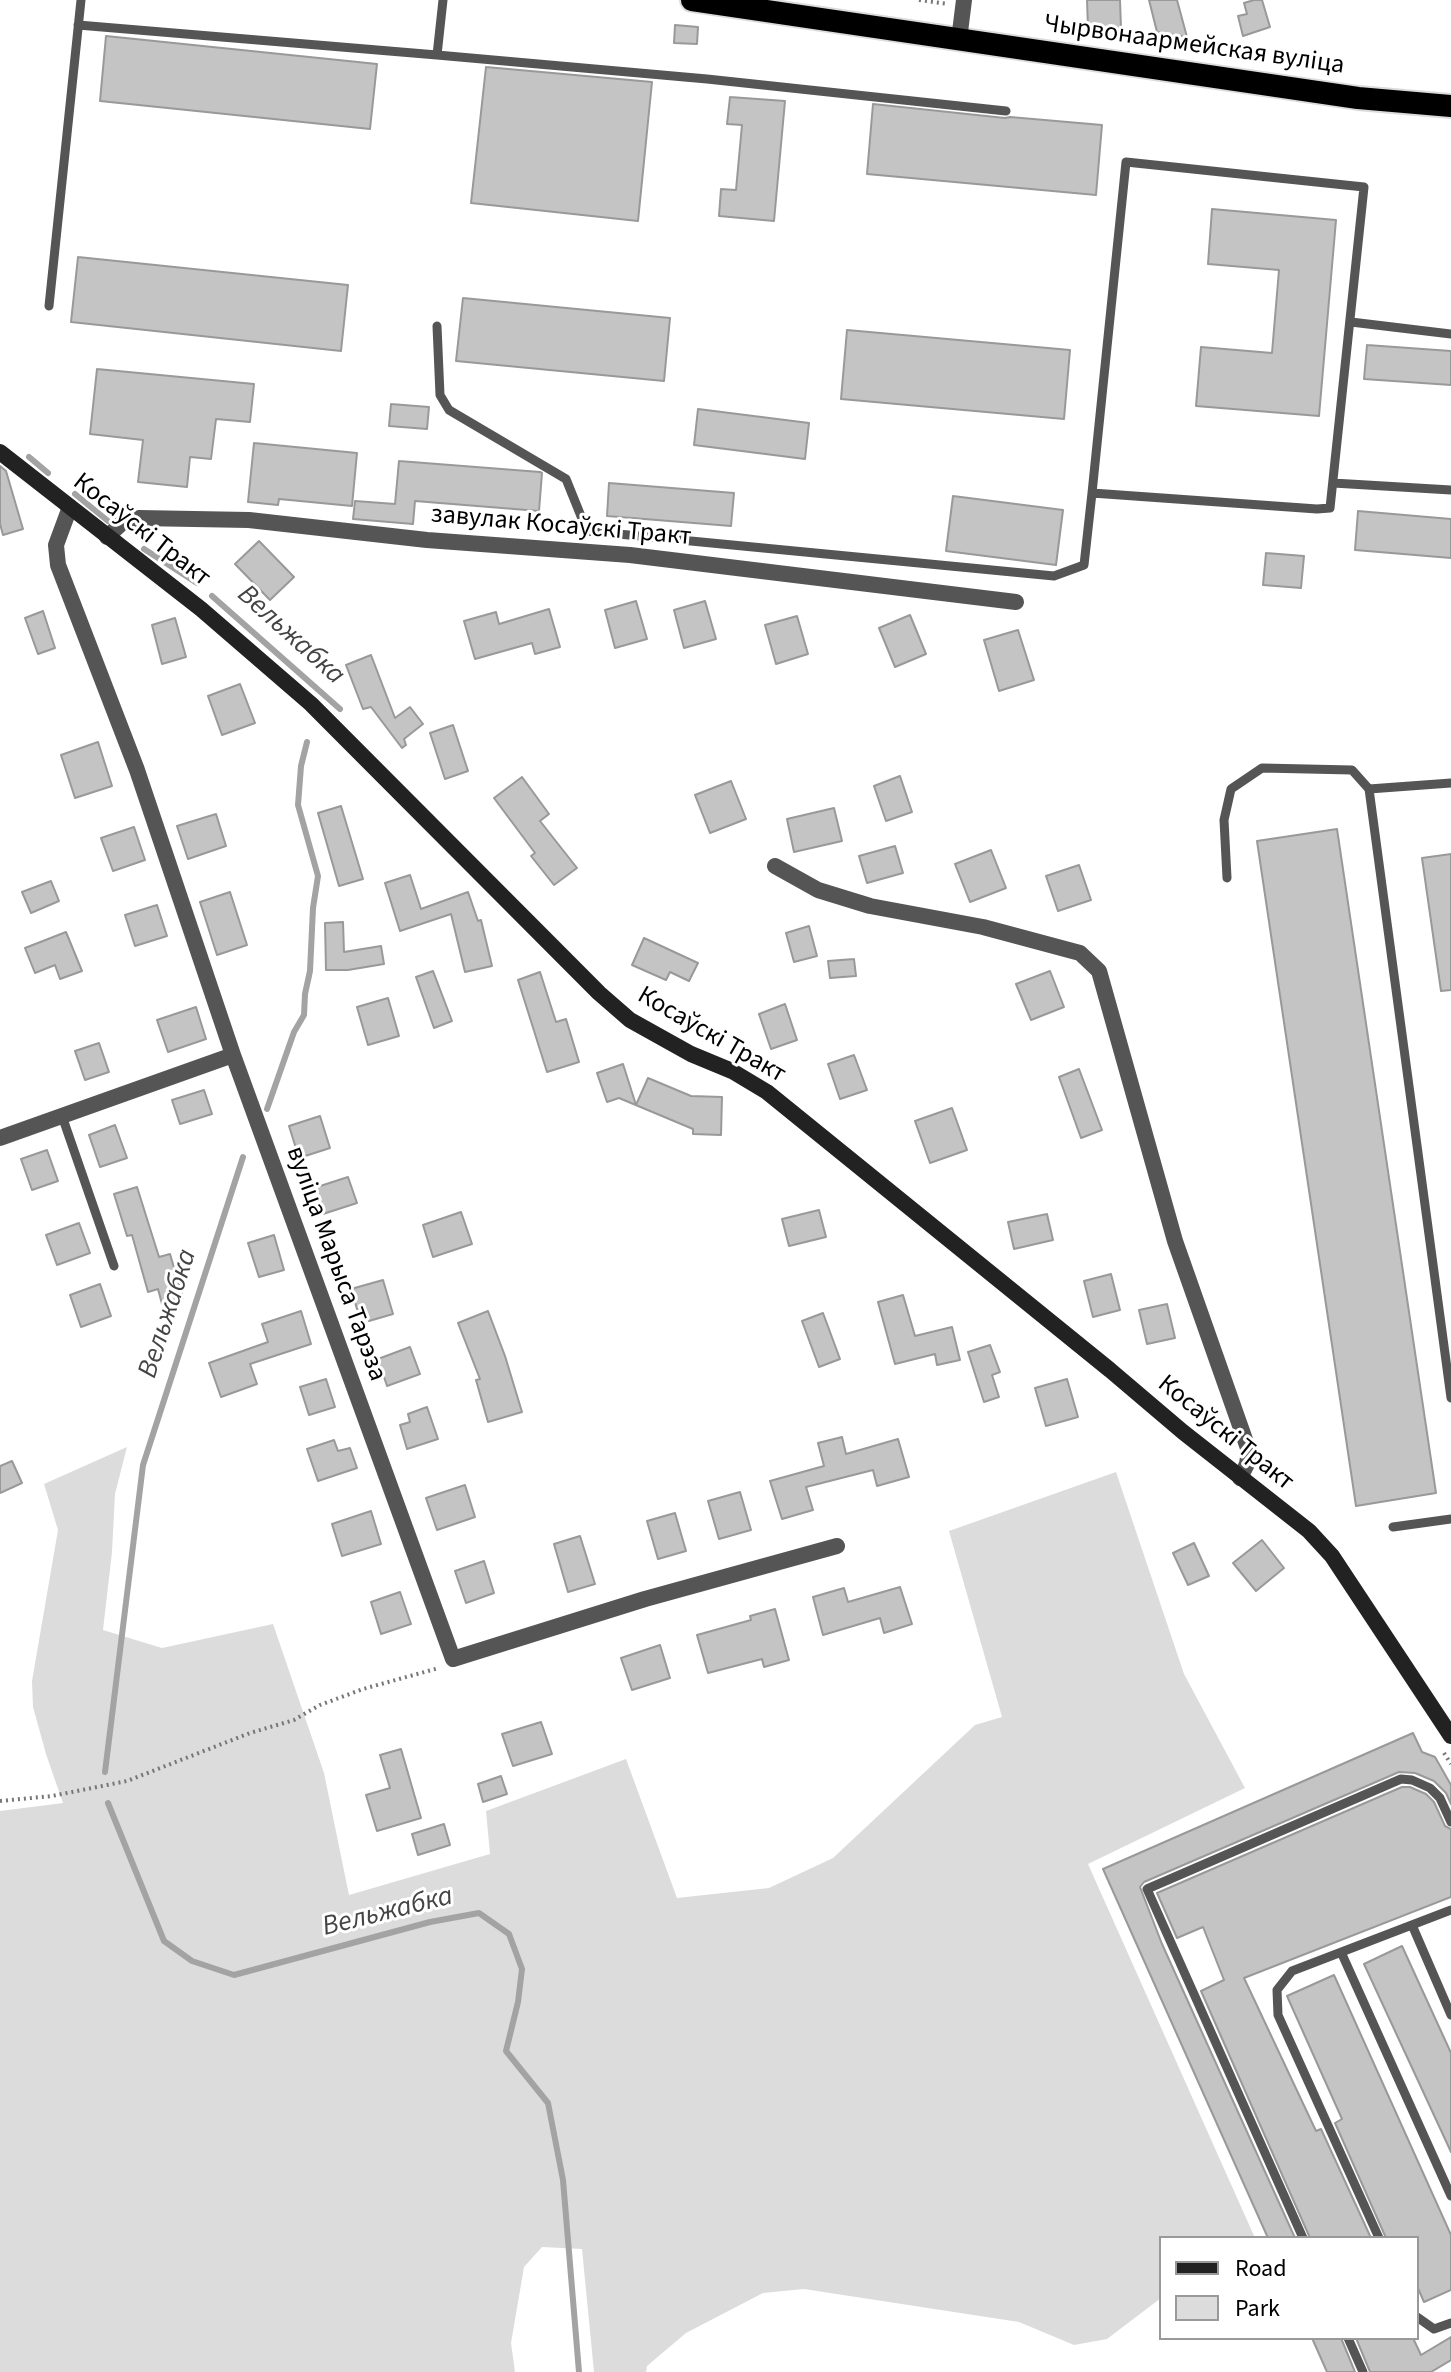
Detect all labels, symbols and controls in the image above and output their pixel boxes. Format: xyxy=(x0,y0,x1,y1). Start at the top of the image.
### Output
street label: Чырвонаармейская вуліца xyxy=(1042,9,1346,83)
street label: Косаўскі Тракт xyxy=(66,468,216,594)
street label: завулак Косаўскі Тракт xyxy=(429,500,693,554)
water label: Вельжабка xyxy=(229,579,351,693)
street label: Косаўскі Тракт xyxy=(631,981,791,1091)
street label: вуліца Марыса Тарэза xyxy=(278,1142,392,1386)
water label: Вельжабка xyxy=(132,1245,206,1383)
street label: Косаўскі Тракт xyxy=(1151,1370,1299,1498)
water label: Вельжабка xyxy=(319,1881,457,1945)
legend xyxy=(1159,2236,1419,2340)
text: Road xyxy=(1235,2251,1287,2286)
text: Park xyxy=(1235,2291,1280,2326)

